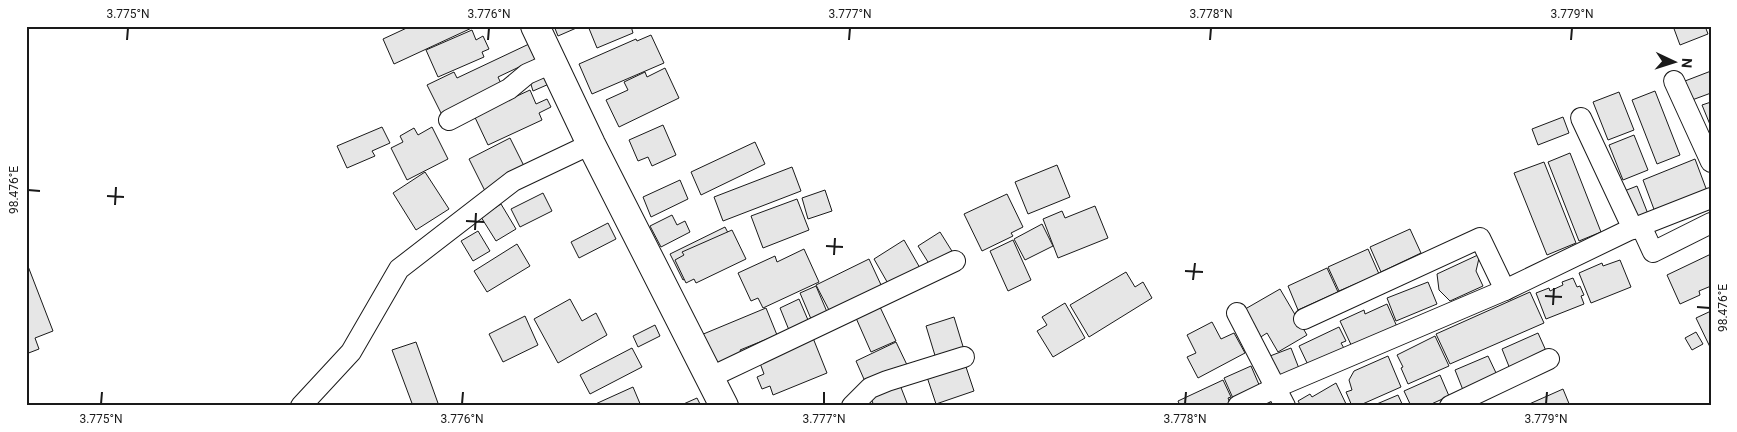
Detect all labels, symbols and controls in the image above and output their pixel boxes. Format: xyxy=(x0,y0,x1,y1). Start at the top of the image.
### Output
text: 3.775°N xyxy=(106,7,150,21)
text: 3.776°N xyxy=(467,7,511,21)
text: 3.777°N xyxy=(828,7,872,21)
text: 3.778°N xyxy=(1189,7,1233,21)
text: 3.779°N xyxy=(1550,7,1594,21)
north arrow xyxy=(1650,38,1700,88)
text: N xyxy=(1679,57,1695,68)
text: 98.476°E xyxy=(7,166,21,214)
text: 98.476°E xyxy=(1716,284,1730,332)
text: 3.775°N xyxy=(79,412,123,426)
text: 3.776°N xyxy=(440,412,484,426)
text: 3.777°N xyxy=(802,412,846,426)
text: 3.778°N xyxy=(1163,412,1207,426)
text: 3.779°N xyxy=(1524,412,1568,426)

